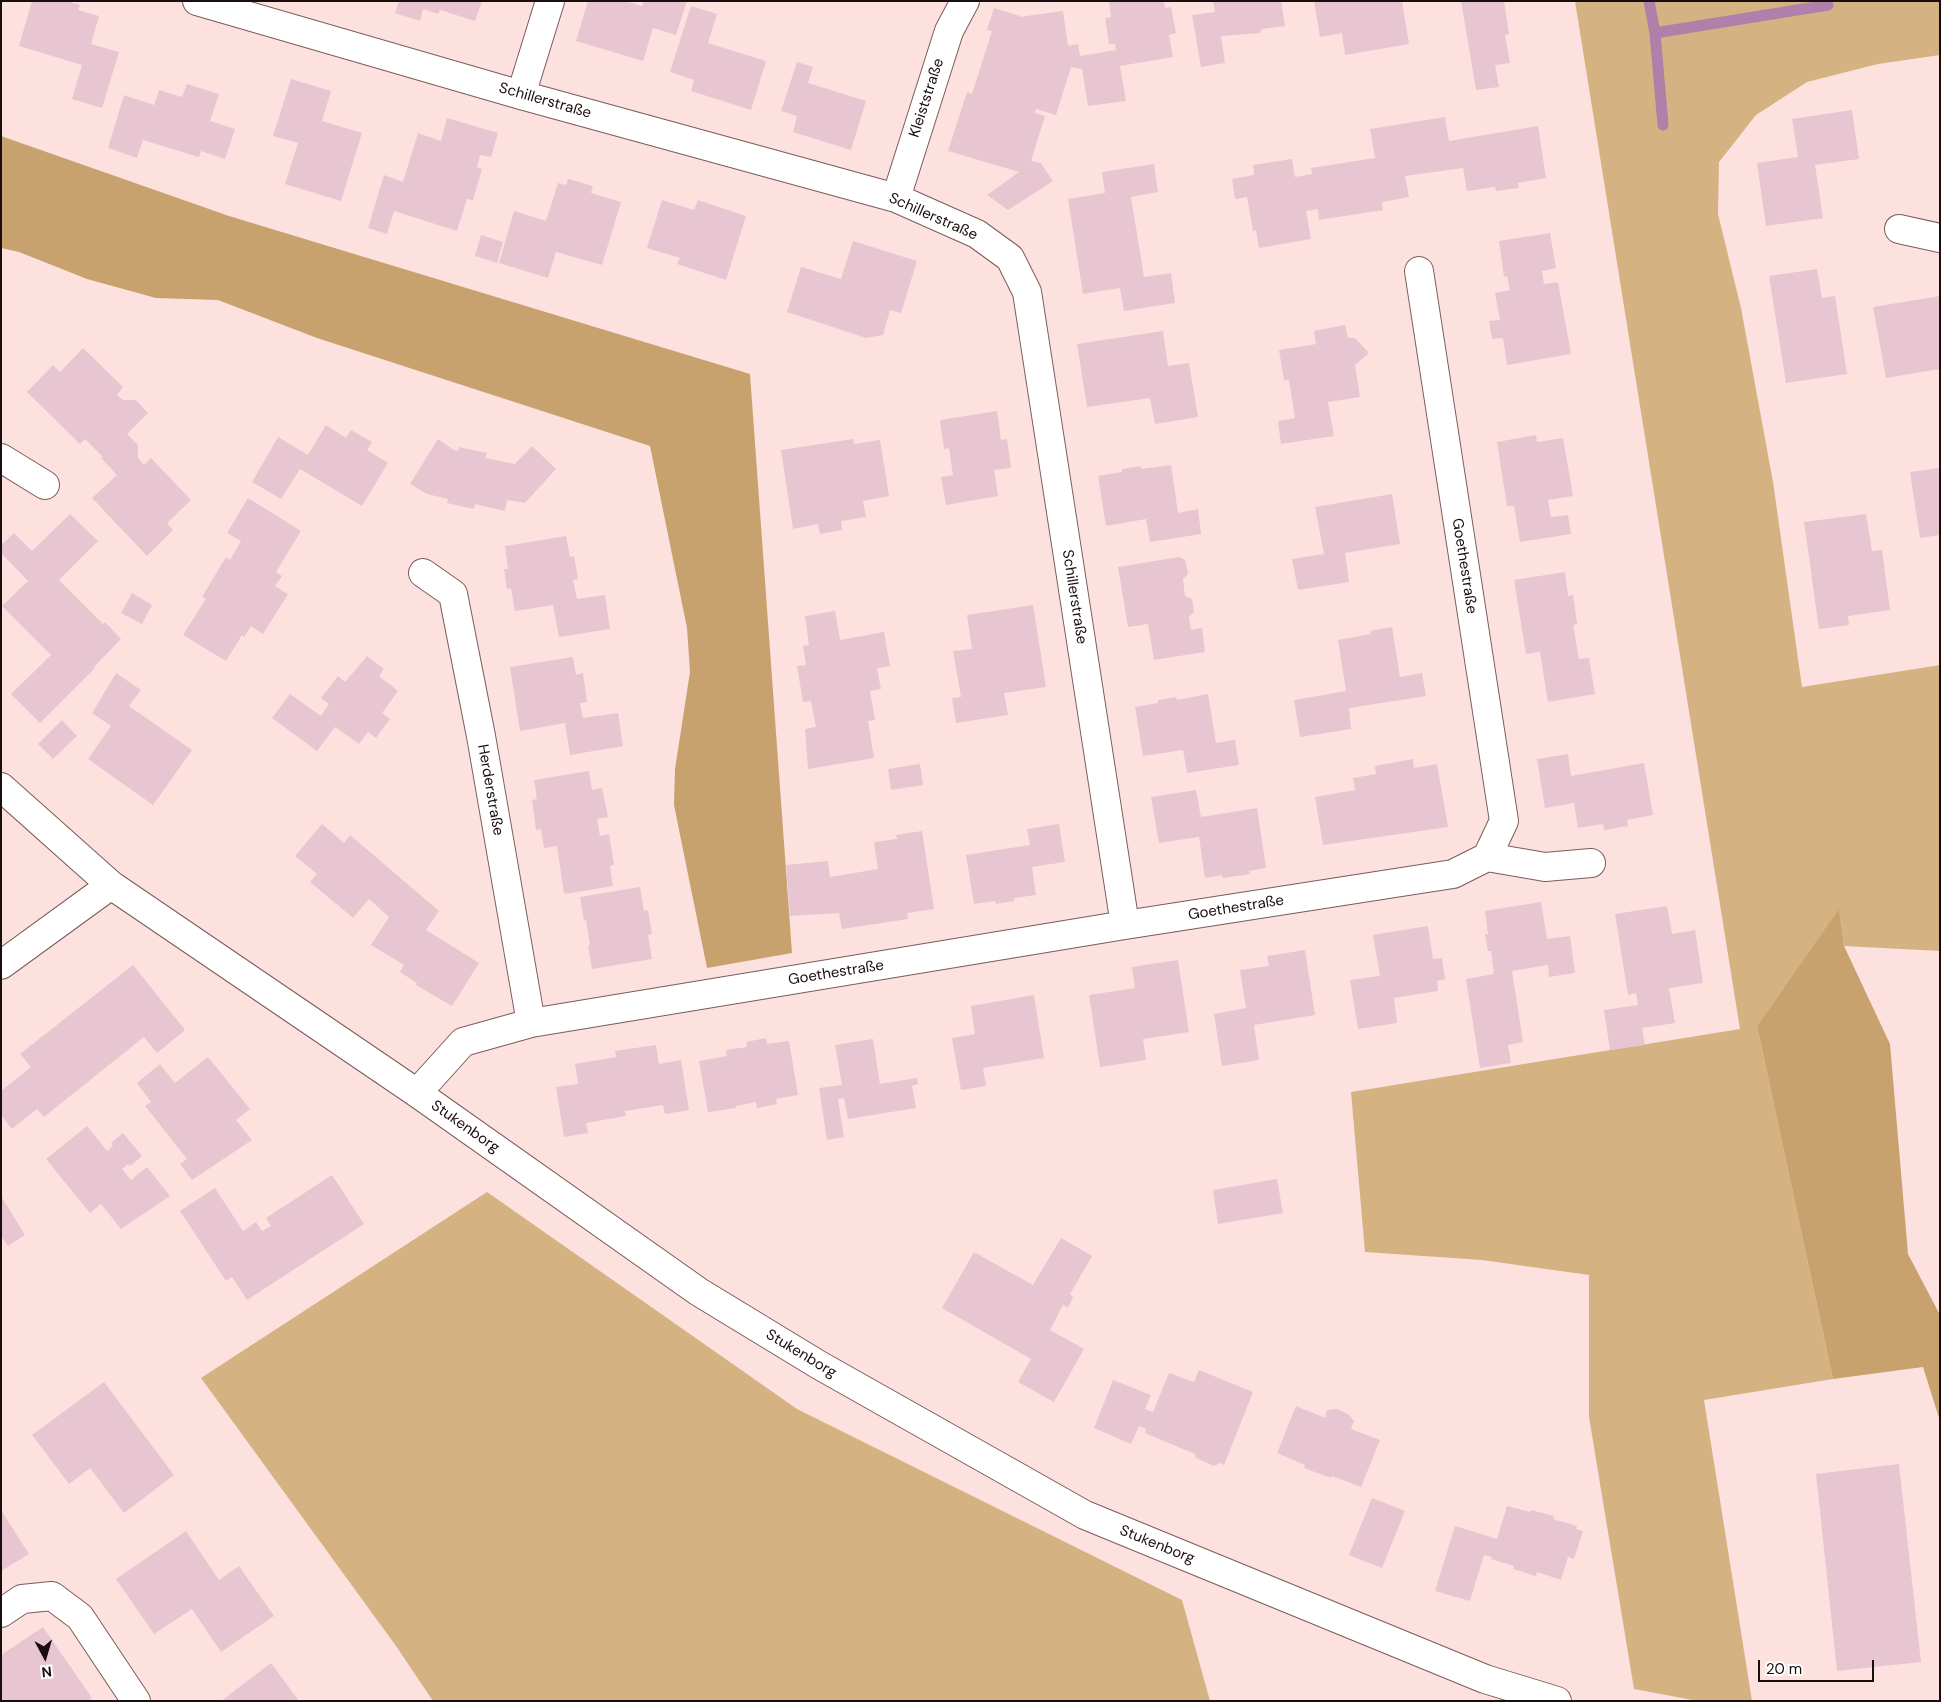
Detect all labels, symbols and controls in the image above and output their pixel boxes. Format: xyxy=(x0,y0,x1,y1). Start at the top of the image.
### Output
street label: Kleiststraße xyxy=(906,56,948,140)
street label: Schillerstraße xyxy=(497,79,593,123)
street label: Schillerstraße xyxy=(886,189,980,245)
street label: Goethestraße xyxy=(1448,517,1480,615)
street label: Schillerstraße xyxy=(1058,549,1090,645)
street label: Herderstraße xyxy=(473,743,507,837)
street label: Goethestraße xyxy=(1187,892,1285,924)
street label: Goethestraße xyxy=(787,957,885,989)
street label: Stukenborg xyxy=(427,1097,503,1157)
street label: Stukenborg xyxy=(762,1326,840,1382)
street label: Stukenborg xyxy=(1117,1522,1197,1568)
north arrow xyxy=(20,1632,70,1682)
scale bar xyxy=(1761,1650,1877,1682)
text: 20 m xyxy=(1766,1659,1802,1679)
text: N xyxy=(41,1662,53,1681)

